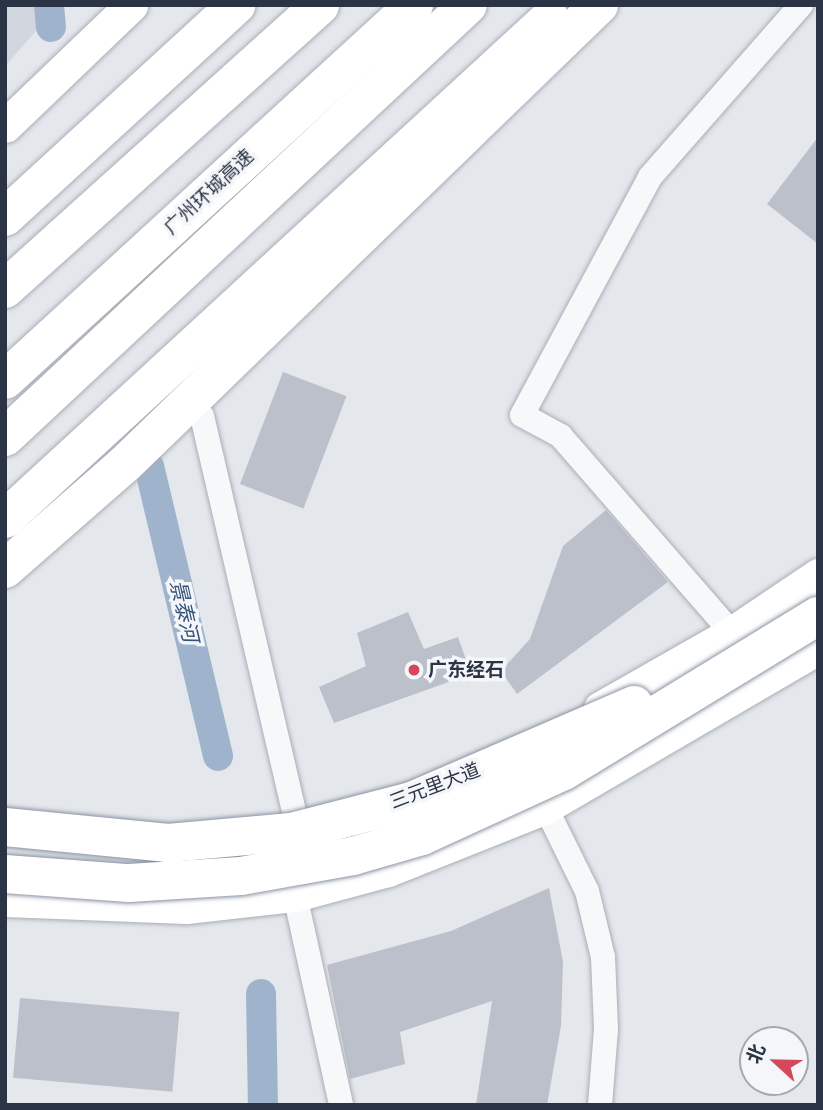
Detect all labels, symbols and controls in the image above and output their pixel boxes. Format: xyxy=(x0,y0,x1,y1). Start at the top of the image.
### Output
street label: 广州环城高速 xyxy=(160,145,258,239)
water label: 景泰河 xyxy=(165,577,203,645)
place label: 广东经石 xyxy=(428,659,504,681)
marker: 广东经石 xyxy=(406,662,422,678)
street label: 三元里大道 xyxy=(387,758,483,814)
north arrow xyxy=(739,1026,809,1096)
text: 北 xyxy=(742,1041,770,1067)

